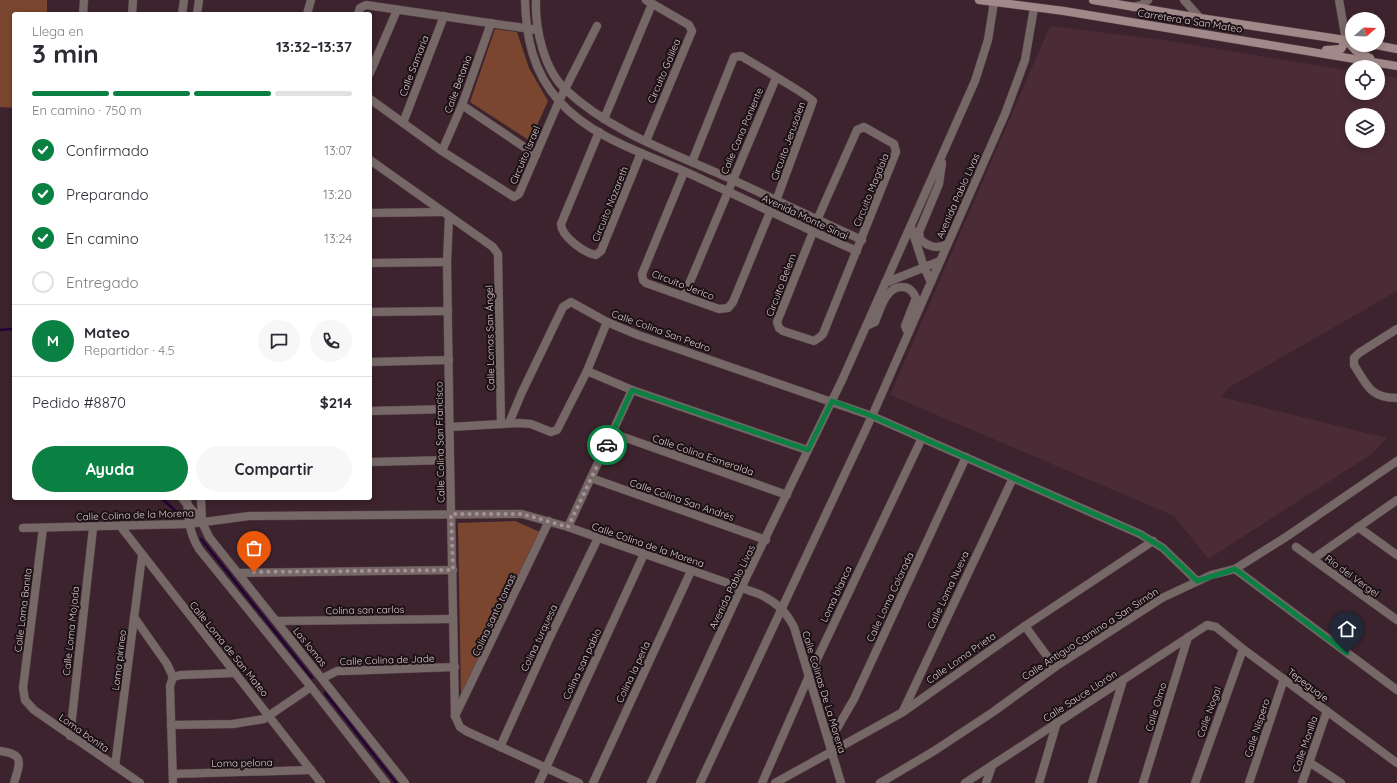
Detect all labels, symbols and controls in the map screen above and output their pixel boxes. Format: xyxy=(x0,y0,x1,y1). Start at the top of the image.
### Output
street label: Carretera a San Mateo xyxy=(1137,6,1243,36)
north arrow xyxy=(1345,12,1385,52)
map controls xyxy=(1345,12,1385,148)
text: Llega en xyxy=(32,23,83,39)
street label: Calle Samaria xyxy=(396,34,432,98)
text: 3 min xyxy=(32,37,99,70)
text: 13:32–13:37 xyxy=(276,37,352,56)
street label: Circuito Galilea xyxy=(645,37,683,105)
street label: Calle Betania xyxy=(441,53,475,115)
button: locate xyxy=(1345,60,1385,100)
street label: Calle Cana Poniente xyxy=(718,85,766,176)
street label: Circuito Jerusalen xyxy=(768,100,808,182)
text: En camino · 750 m xyxy=(32,102,142,118)
button: layers xyxy=(1345,108,1385,148)
street label: Circuito Israel xyxy=(507,124,543,186)
icon: check xyxy=(32,139,54,161)
text: Confirmado xyxy=(66,141,149,160)
text: 13:07 xyxy=(324,142,352,158)
street label: Circuito Magdala xyxy=(850,151,892,229)
street label: Avenida Pablo Livas xyxy=(933,151,983,241)
street label: Circuito Nazareth xyxy=(589,164,631,244)
icon: check xyxy=(32,183,54,205)
text: Preparando xyxy=(66,185,149,204)
text: 13:20 xyxy=(323,186,352,202)
street label: Avenida Monte Sinai xyxy=(760,191,850,243)
icon: check xyxy=(32,227,54,249)
text: En camino xyxy=(66,229,139,248)
text: 13:24 xyxy=(324,230,352,246)
street label: Circuito Belem xyxy=(763,252,799,318)
street label: Circuito Jerico xyxy=(650,267,716,303)
text: Entregado xyxy=(66,273,139,292)
street label: Calle Lomas San Ángel xyxy=(483,285,497,391)
street label: Calle Colina San Pedro xyxy=(610,307,712,355)
button: chat xyxy=(258,320,300,362)
button: phone xyxy=(310,320,352,362)
text: Mateo xyxy=(84,323,130,342)
text: M xyxy=(47,331,59,350)
text: Repartidor · 4.5 xyxy=(84,342,175,358)
street label: Calle Colina San Francisco xyxy=(432,381,448,503)
text: Pedido #8870 xyxy=(32,393,126,412)
text: $214 xyxy=(320,393,352,412)
courier xyxy=(587,425,627,465)
street label: Calle Colina Esmeralda xyxy=(651,432,755,478)
icon: car xyxy=(596,434,618,456)
button: Ayuda xyxy=(32,446,188,492)
button: Compartir xyxy=(196,446,352,492)
street label: Calle Colina San Andrés xyxy=(628,476,736,524)
street label: Calle Colina de la Morena xyxy=(76,506,194,524)
street label: Calle Colina de la Morena xyxy=(590,520,706,570)
pin xyxy=(237,531,271,572)
icon: bag xyxy=(243,537,265,559)
street label: Avenida Pablo Livas xyxy=(706,542,758,631)
street label: Calle Loma Nueva xyxy=(924,549,972,631)
street label: Calle Loma Colorada xyxy=(864,550,916,644)
street label: Rio del Vergel xyxy=(1322,552,1382,600)
street label: Loma blanca xyxy=(817,564,855,624)
street label: Calle Loma Bonita xyxy=(11,567,35,653)
street label: Colina santo tomas xyxy=(469,571,519,658)
street label: Calle Antiguo Camino a San Simón xyxy=(1019,585,1161,683)
street label: Calle Loma Mojada xyxy=(60,586,82,676)
street label: Calle Loma de San Mateo xyxy=(187,599,271,699)
street label: Colina turquesa xyxy=(518,602,560,674)
street label: Colina san carlos xyxy=(325,603,405,617)
pin xyxy=(1330,612,1364,653)
icon: home xyxy=(1336,618,1358,640)
street label: Las lomas xyxy=(290,625,330,670)
street label: Colina san pablo xyxy=(560,626,604,702)
street label: Loma pirineo xyxy=(109,629,129,691)
street label: Calle Colinas De La Morena xyxy=(799,629,849,755)
street label: Calle Loma Prieta xyxy=(924,629,998,687)
street label: Colina la perla xyxy=(613,639,653,705)
street label: Calle Colina de Jade xyxy=(339,652,435,668)
street label: Tepeguaje xyxy=(1285,665,1332,705)
street label: Calle Sauce Llorón xyxy=(1041,667,1119,725)
street label: Calle Olmo xyxy=(1142,681,1170,733)
street label: Calle Nogal xyxy=(1194,685,1224,739)
street label: Calle Níspero xyxy=(1241,697,1273,759)
street label: Loma bonita xyxy=(56,711,112,755)
street label: Calle Monilla xyxy=(1289,714,1321,774)
street label: Loma pelona xyxy=(211,756,273,770)

